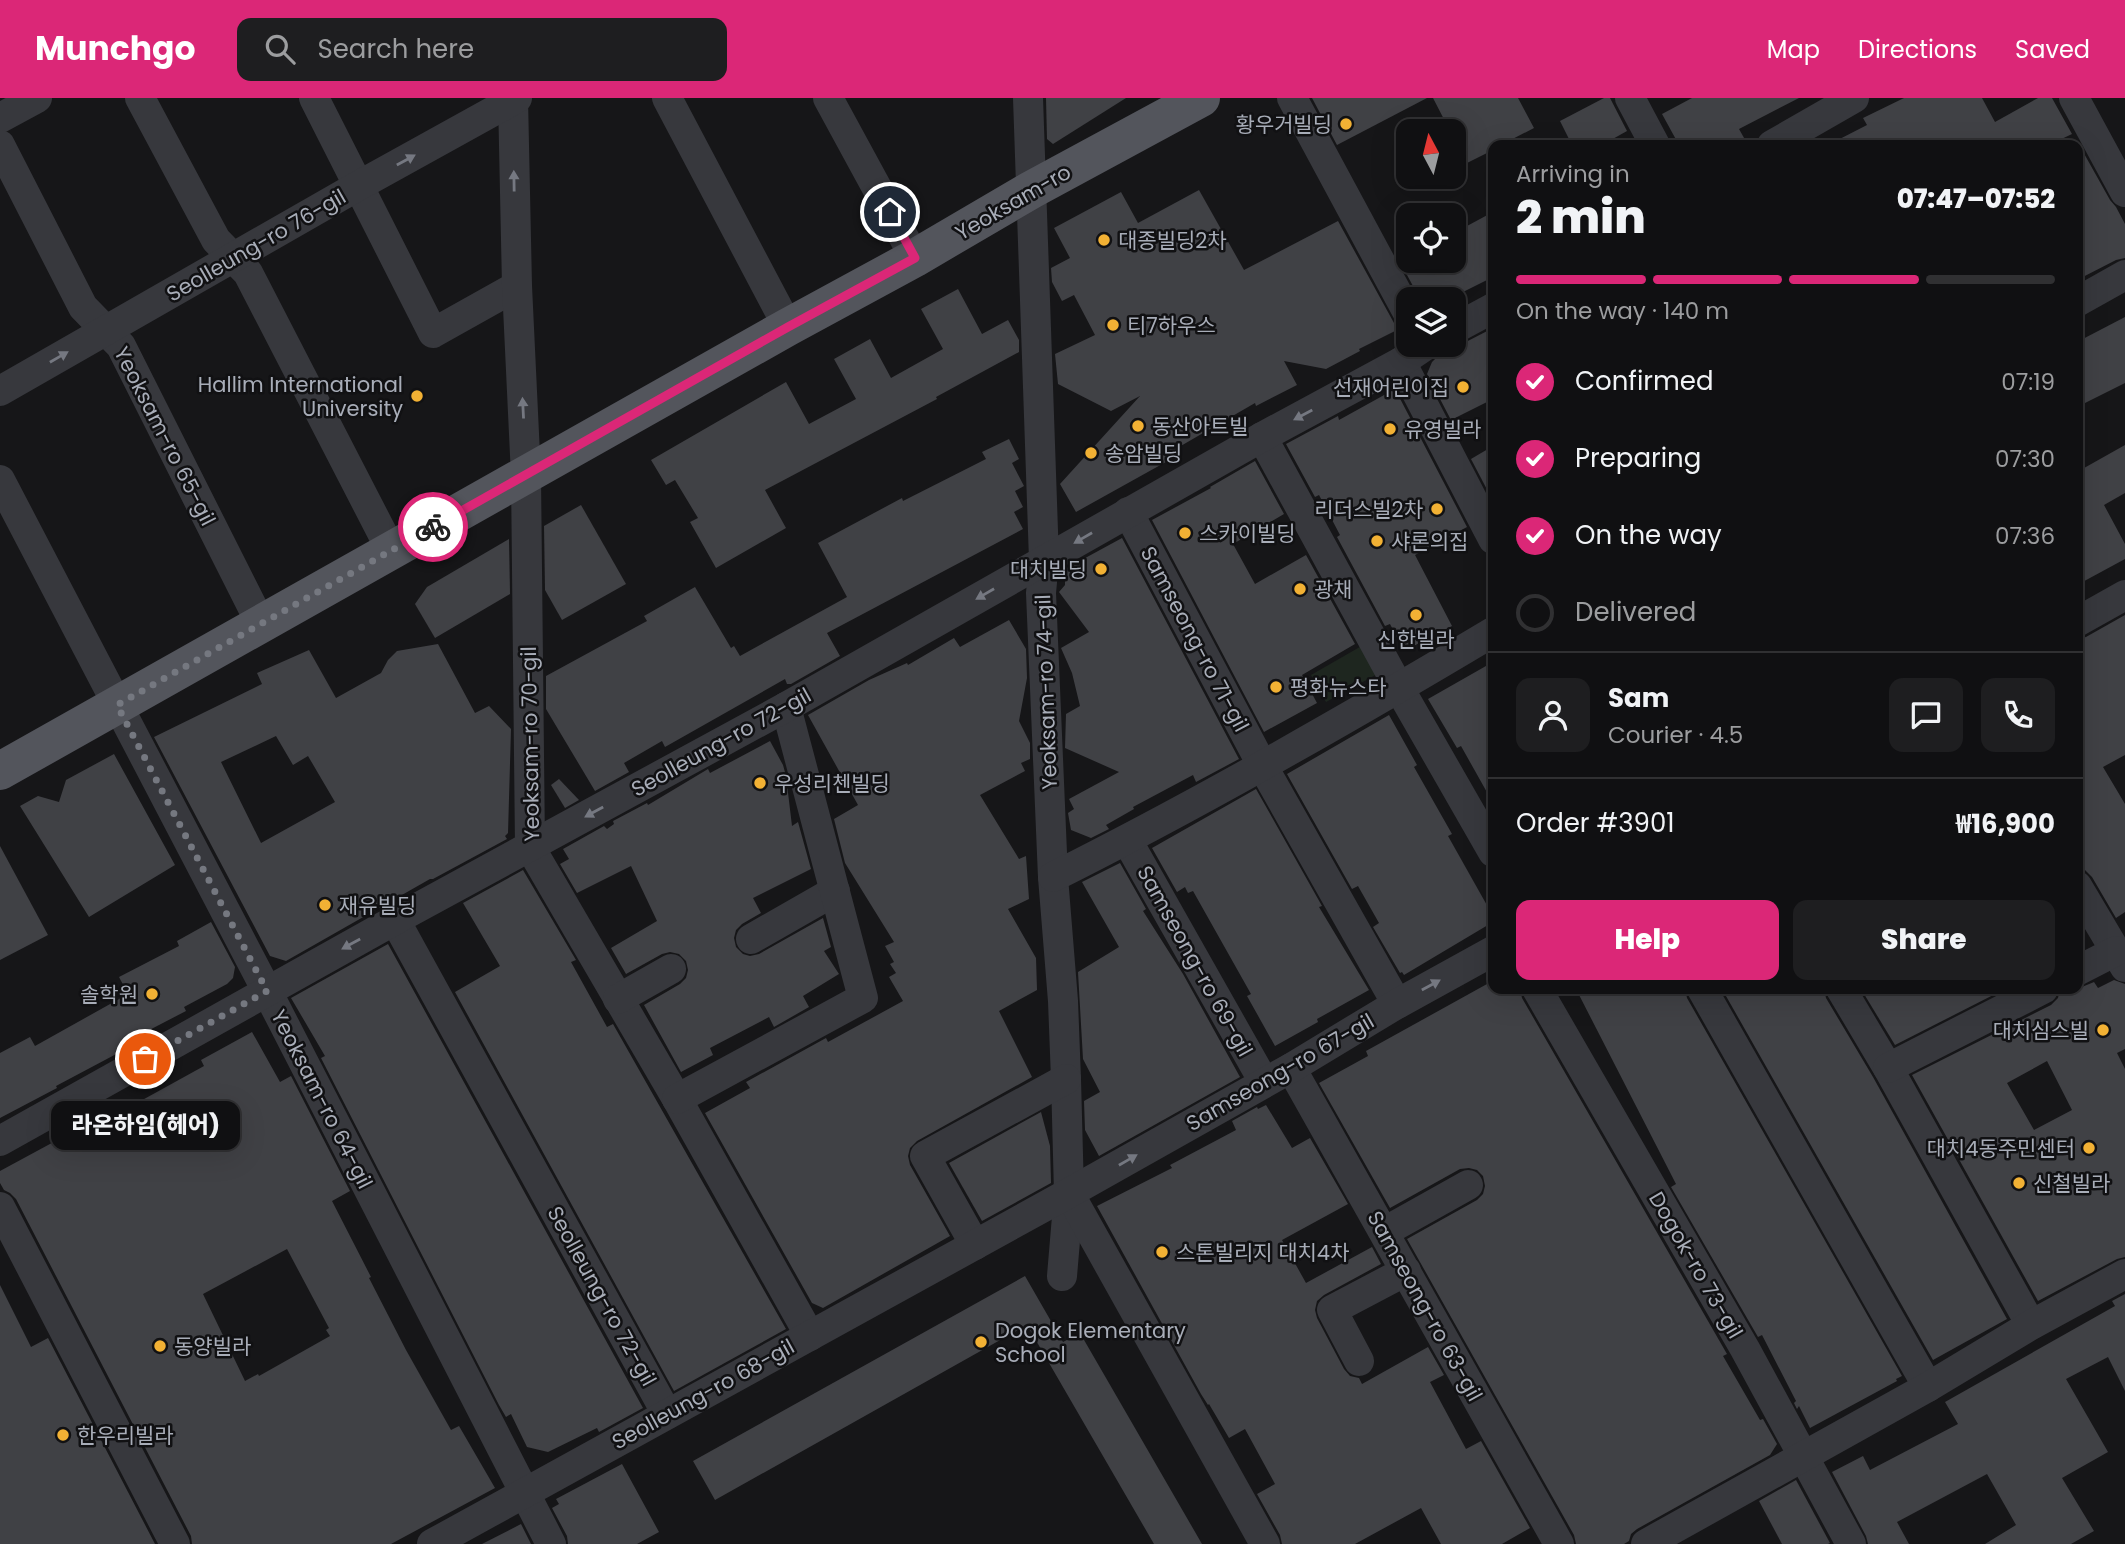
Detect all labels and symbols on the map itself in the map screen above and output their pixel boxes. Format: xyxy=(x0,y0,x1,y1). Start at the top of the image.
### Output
place label: 황우거빌딩 xyxy=(1235,110,1332,139)
marker: 황우거빌딩 xyxy=(1338,116,1354,132)
north arrow xyxy=(1396,119,1466,189)
one-way arrow xyxy=(396,154,416,165)
street label: Yeoksam-ro xyxy=(950,157,1076,247)
one-way arrow xyxy=(509,170,520,192)
street label: Seolleung-ro 76-gil xyxy=(161,182,351,308)
pin xyxy=(860,182,920,242)
place label: 대종빌딩2차 xyxy=(1118,226,1227,255)
marker: 대종빌딩2차 xyxy=(1096,232,1112,248)
place label: 티7하우스 xyxy=(1127,311,1216,340)
marker: 티7하우스 xyxy=(1105,317,1121,333)
street label: Yeoksam-ro 65-gil xyxy=(107,341,223,531)
one-way arrow xyxy=(49,351,69,363)
place label: Hallim International University xyxy=(198,370,403,423)
place label: 선재어린이집 xyxy=(1333,373,1449,402)
marker: 선재어린이집 xyxy=(1455,379,1471,395)
marker: Hallim International University xyxy=(409,388,425,404)
one-way arrow xyxy=(517,397,528,419)
one-way arrow xyxy=(1293,409,1312,421)
place label: 동산아트빌 xyxy=(1152,412,1249,441)
place label: 유영빌라 xyxy=(1404,415,1481,444)
marker: 동산아트빌 xyxy=(1130,418,1146,434)
marker: 유영빌라 xyxy=(1382,421,1398,437)
place label: 송암빌딩 xyxy=(1105,439,1182,468)
marker: 송암빌딩 xyxy=(1083,445,1099,461)
courier xyxy=(398,492,468,562)
place label: 리더스빌2차 xyxy=(1314,495,1423,524)
marker: 리더스빌2차 xyxy=(1429,501,1445,517)
place label: 스카이빌딩 xyxy=(1199,519,1296,548)
marker: 스카이빌딩 xyxy=(1177,525,1193,541)
place label: 샤론의집 xyxy=(1391,527,1468,556)
one-way arrow xyxy=(1073,532,1093,544)
marker: 샤론의집 xyxy=(1369,533,1385,549)
street label: Samseong-ro 71-gil xyxy=(1134,541,1256,737)
place label: 대치빌딩 xyxy=(1010,555,1087,584)
marker: 대치빌딩 xyxy=(1093,561,1109,577)
place label: 광채 xyxy=(1314,575,1353,604)
marker: 광채 xyxy=(1292,581,1308,597)
one-way arrow xyxy=(975,588,995,600)
street label: Yeoksam-ro 74-gil xyxy=(1028,594,1064,790)
marker: 신한빌라 xyxy=(1408,607,1424,623)
place label: 신한빌라 xyxy=(1377,625,1455,654)
street label: Yeoksam-ro 70-gil xyxy=(514,646,546,842)
place label: 평화뉴스타 xyxy=(1290,673,1387,702)
marker: 평화뉴스타 xyxy=(1268,679,1284,695)
street label: Seolleung-ro 72-gil xyxy=(626,681,816,803)
place label: 우성리첸빌딩 xyxy=(774,769,890,798)
marker: 우성리첸빌딩 xyxy=(752,775,768,791)
one-way arrow xyxy=(584,806,604,818)
street label: Samseong-ro 69-gil xyxy=(1130,860,1260,1062)
place label: 재유빌딩 xyxy=(339,891,416,920)
marker: 재유빌딩 xyxy=(317,897,333,913)
one-way arrow xyxy=(341,938,361,950)
one-way arrow xyxy=(1421,979,1441,991)
place label: 솔학원 xyxy=(80,980,138,1009)
marker: 솔학원 xyxy=(144,986,160,1002)
street label: Yeoksam-ro 64-gil xyxy=(264,1004,380,1194)
street label: Samseong-ro 67-gil xyxy=(1181,1006,1379,1138)
place label: 대치심스빌 xyxy=(1992,1016,2089,1045)
marker: 대치심스빌 xyxy=(2095,1022,2111,1038)
pin xyxy=(115,1029,175,1089)
callout: 라온하임(헤어) xyxy=(51,1101,240,1150)
place label: 대치4동주민센터 xyxy=(1927,1134,2075,1163)
marker: 대치4동주민센터 xyxy=(2081,1140,2097,1156)
one-way arrow xyxy=(1118,1154,1138,1166)
place label: 신철빌라 xyxy=(2033,1169,2110,1198)
marker: 신철빌라 xyxy=(2011,1175,2027,1191)
street label: Dogok-ro 73-gil xyxy=(1642,1186,1750,1344)
street label: Seolleung-ro 72-gil xyxy=(541,1201,663,1391)
street label: Samseong-ro 63-gil xyxy=(1361,1206,1489,1406)
place label: 스톤빌리지 대치4차 xyxy=(1176,1238,1349,1267)
marker: 스톤빌리지 대치4차 xyxy=(1154,1244,1170,1260)
place label: Dogok Elementary School xyxy=(995,1316,1186,1369)
place label: 동양빌라 xyxy=(174,1332,251,1361)
street label: Seolleung-ro 68-gil xyxy=(607,1332,799,1456)
marker: Dogok Elementary School xyxy=(973,1334,989,1350)
marker: 동양빌라 xyxy=(152,1338,168,1354)
place label: 한우리빌라 xyxy=(77,1421,174,1450)
marker: 한우리빌라 xyxy=(55,1427,71,1443)

